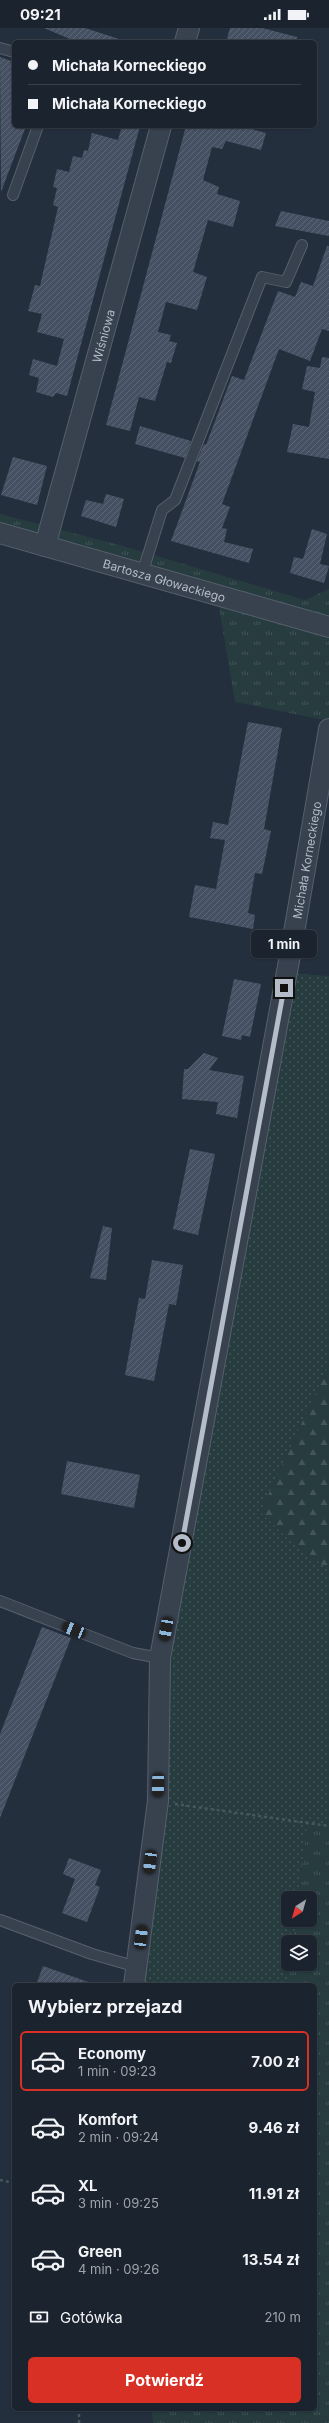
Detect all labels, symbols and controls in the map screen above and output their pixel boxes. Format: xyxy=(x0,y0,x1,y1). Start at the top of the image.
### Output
text: 09:21 xyxy=(20,5,61,24)
text: Michała Korneckiego xyxy=(52,56,206,75)
text: Michała Korneckiego xyxy=(52,94,206,113)
street label: Wiśniowa xyxy=(89,308,118,364)
street label: Bartosza Głowackiego xyxy=(101,555,227,605)
street label: Michała Korneckiego xyxy=(289,800,324,920)
callout: 1 min xyxy=(251,930,317,958)
text: 1 min xyxy=(268,936,300,952)
route end xyxy=(275,979,293,997)
route start xyxy=(173,1534,191,1552)
car xyxy=(158,1616,174,1642)
car xyxy=(61,1620,87,1640)
car xyxy=(152,1773,164,1797)
car xyxy=(143,1849,157,1875)
north arrow xyxy=(281,1891,317,1927)
map controls xyxy=(281,1891,317,1971)
car xyxy=(134,1924,148,1950)
button: layers xyxy=(281,1935,317,1971)
text: Wybierz przejazd xyxy=(28,1996,182,2017)
icon: car xyxy=(30,2043,66,2079)
text: Economy xyxy=(78,2044,146,2063)
text: 7.00 zł xyxy=(251,2052,299,2071)
text: 1 min · 09:23 xyxy=(78,2063,156,2079)
icon: car xyxy=(30,2109,66,2145)
text: Komfort xyxy=(78,2110,138,2129)
text: 9.46 zł xyxy=(249,2118,299,2137)
text: 2 min · 09:24 xyxy=(78,2129,159,2145)
icon: car xyxy=(30,2175,66,2211)
text: XL xyxy=(78,2176,98,2195)
text: 11.91 zł xyxy=(249,2184,299,2203)
text: 3 min · 09:25 xyxy=(78,2195,159,2211)
icon: car xyxy=(30,2241,66,2277)
text: Green xyxy=(78,2242,122,2261)
text: 13.54 zł xyxy=(242,2250,299,2269)
text: 4 min · 09:26 xyxy=(78,2261,159,2277)
icon: cash xyxy=(28,2306,50,2328)
text: Gotówka xyxy=(60,2308,123,2327)
text: 210 m xyxy=(265,2309,301,2325)
button: Potwierdź xyxy=(28,2357,301,2403)

